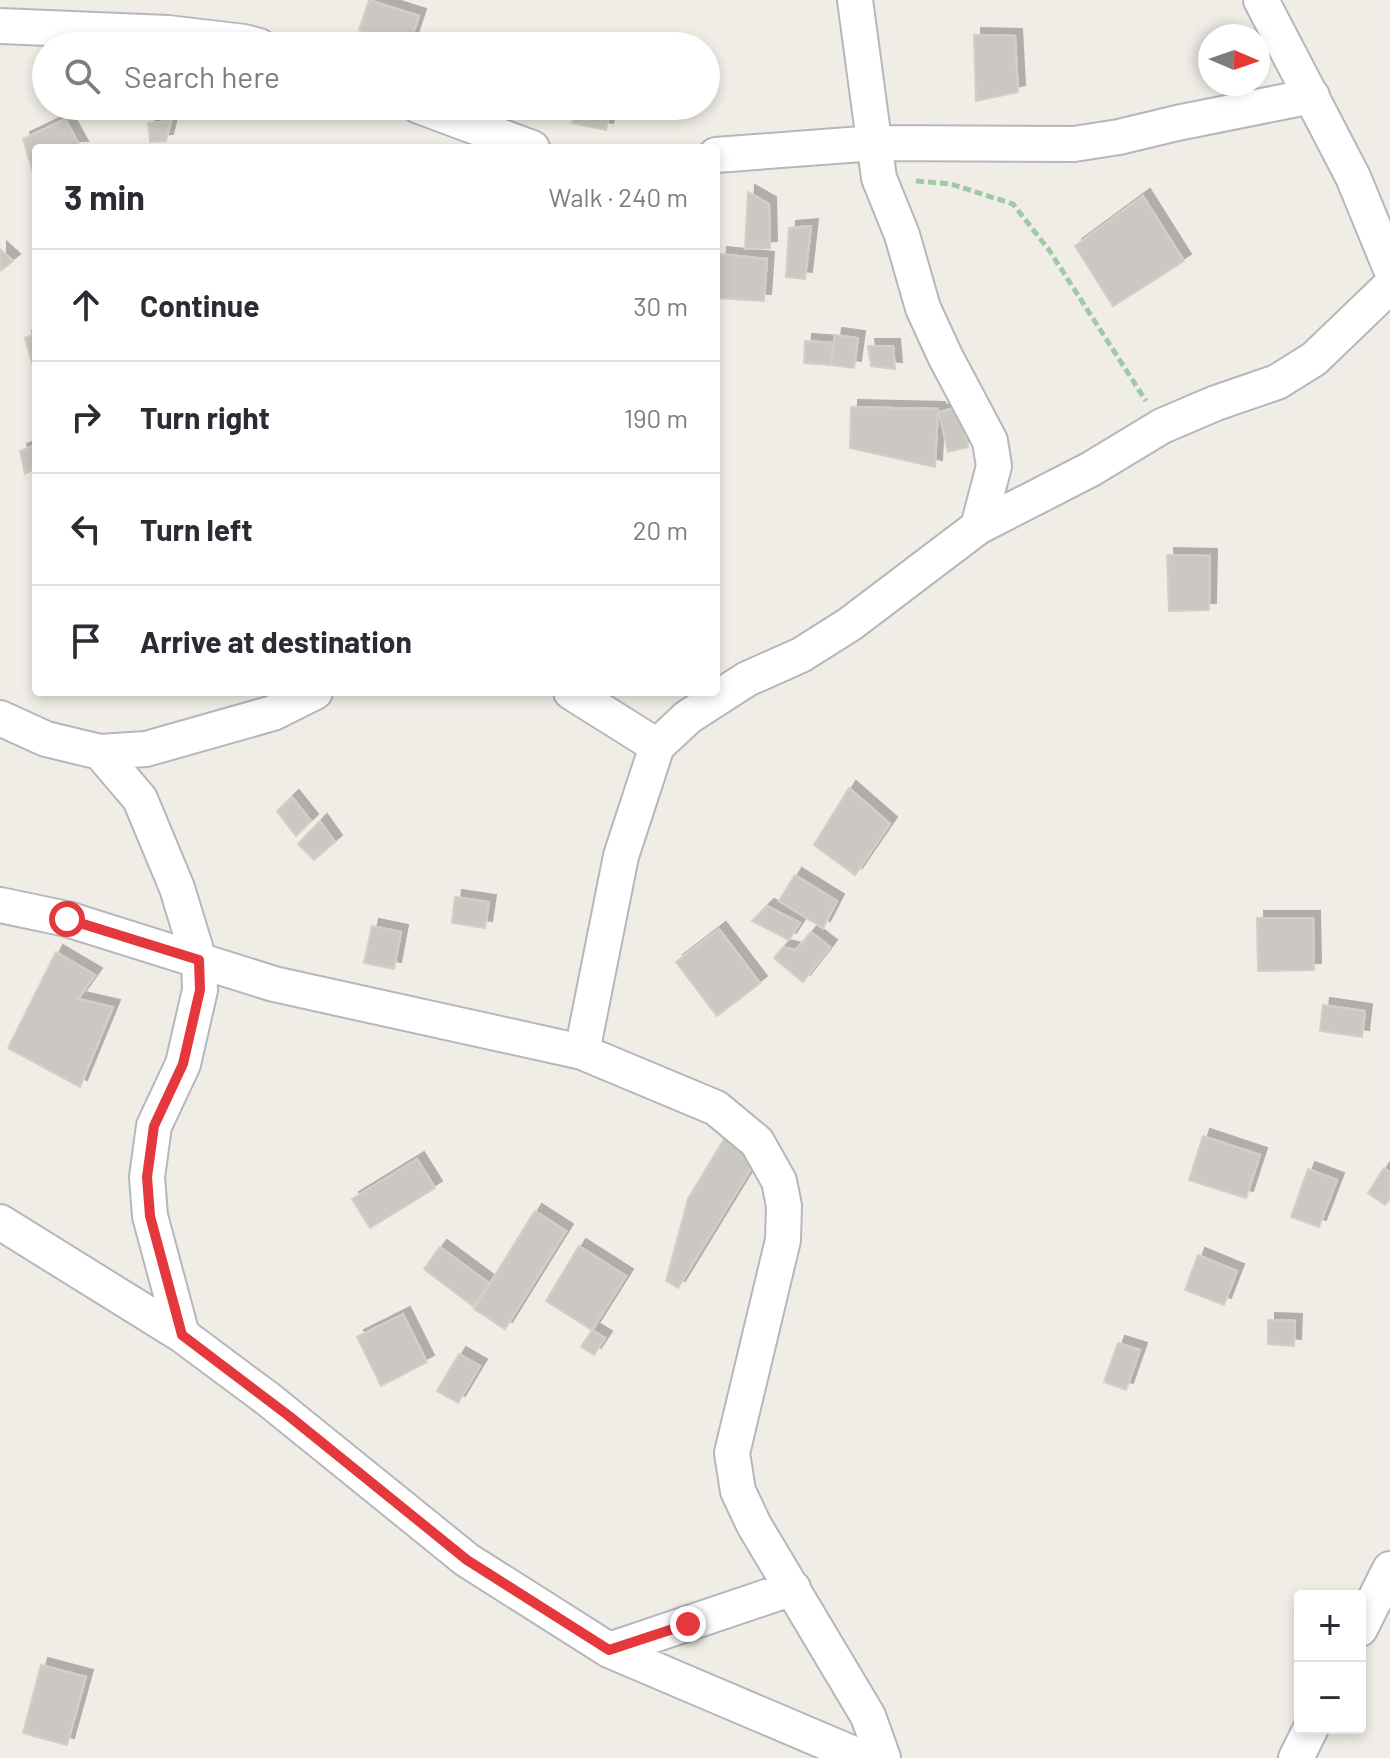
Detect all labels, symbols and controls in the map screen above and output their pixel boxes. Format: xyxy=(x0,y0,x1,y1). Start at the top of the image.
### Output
north arrow xyxy=(1198,24,1270,96)
search box xyxy=(32,32,720,120)
icon: search xyxy=(60,54,104,98)
text: Search here xyxy=(124,58,280,94)
text: 3 min xyxy=(64,176,145,217)
text: Walk · 240 m xyxy=(549,181,688,212)
icon: ahead xyxy=(64,283,108,327)
text: Continue xyxy=(140,287,260,323)
text: 30 m xyxy=(633,290,688,321)
icon: right xyxy=(64,395,108,439)
text: Turn right xyxy=(140,399,270,435)
text: 190 m xyxy=(624,402,688,433)
icon: left xyxy=(64,507,108,551)
text: Turn left xyxy=(140,511,253,547)
text: 20 m xyxy=(633,514,688,545)
icon: arrive xyxy=(64,619,108,663)
text: Arrive at destination xyxy=(140,623,412,659)
route start xyxy=(49,901,85,937)
map controls xyxy=(1294,1590,1366,1734)
button: + xyxy=(1294,1590,1366,1662)
route end xyxy=(670,1606,706,1642)
button: − xyxy=(1294,1662,1366,1734)

